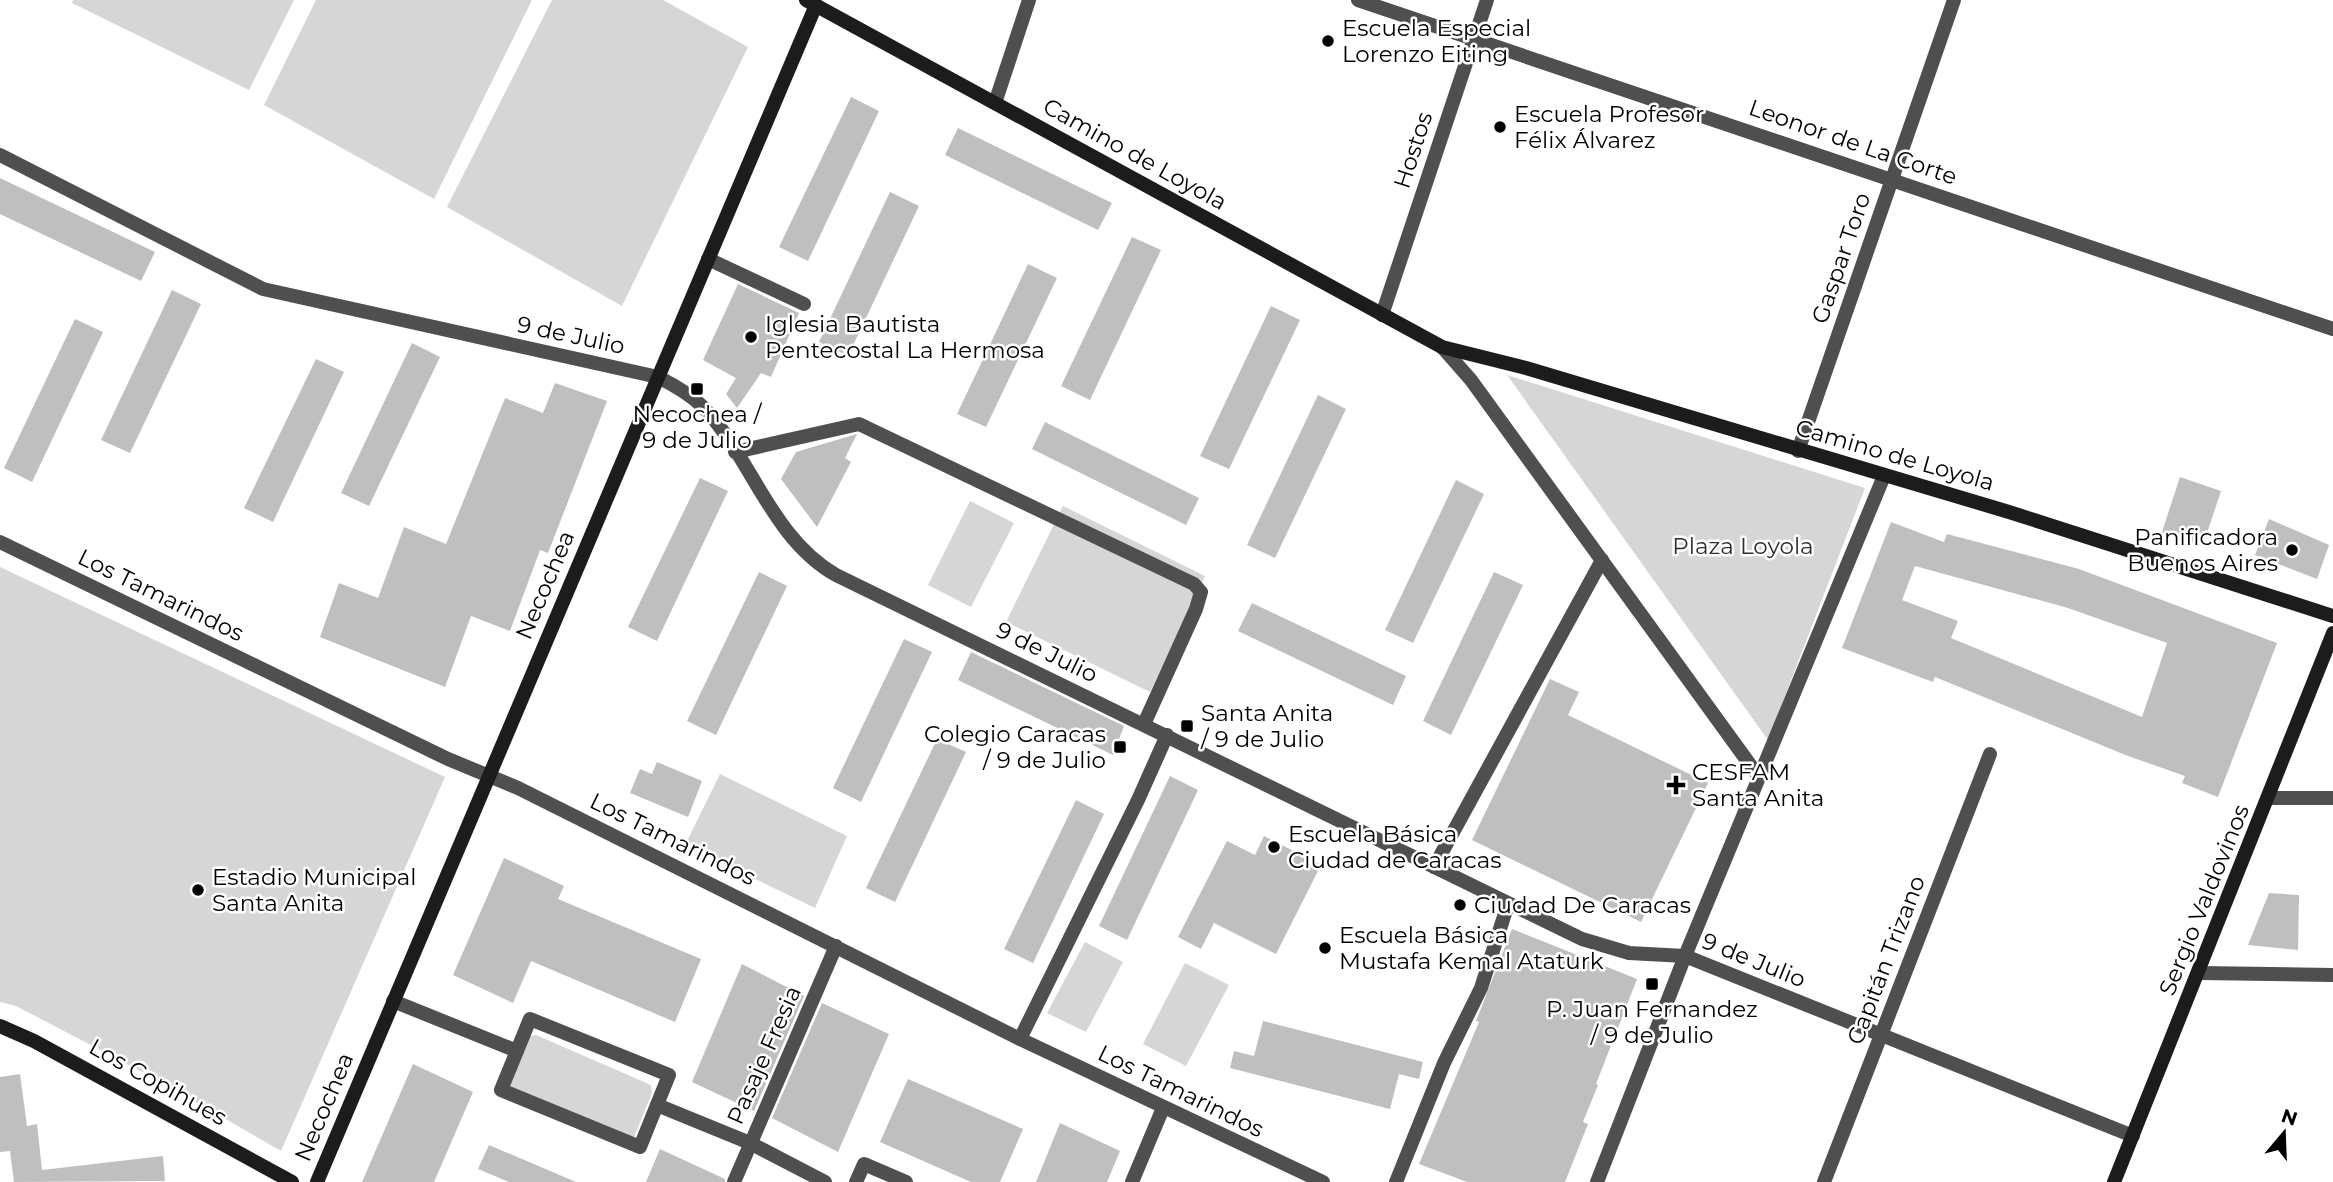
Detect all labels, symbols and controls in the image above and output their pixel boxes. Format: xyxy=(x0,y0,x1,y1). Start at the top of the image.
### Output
place label: Escuela Especial Lorenzo Eiting xyxy=(1342,14,1531,68)
marker: Escuela Especial Lorenzo Eiting xyxy=(1320,33,1336,49)
street label: Camino de Loyola xyxy=(1038,92,1232,216)
street label: Leonor de La Corte xyxy=(1745,93,1961,191)
place label: Escuela Profesor Félix Álvarez xyxy=(1514,100,1704,154)
street label: Hostos xyxy=(1387,108,1439,192)
marker: Escuela Profesor Félix Álvarez xyxy=(1492,119,1508,135)
street label: Gaspar Toro xyxy=(1806,189,1876,327)
street label: 9 de Julio xyxy=(515,310,627,360)
place label: Iglesia Bautista Pentecostal La Hermosa xyxy=(765,310,1045,364)
marker: Iglesia Bautista Pentecostal La Hermosa xyxy=(743,329,759,345)
marker: Necochea / 9 de Julio xyxy=(689,381,705,397)
place label: Necochea / 9 de Julio xyxy=(633,400,763,454)
street label: Camino de Loyola xyxy=(1792,413,1998,497)
place label: Panificadora Buenos Aires xyxy=(2127,523,2278,577)
street label: Necochea xyxy=(510,527,580,643)
park label: Plaza Loyola xyxy=(1672,532,1814,560)
marker: Panificadora Buenos Aires xyxy=(2284,542,2300,558)
street label: Los Tamarindos xyxy=(73,543,249,647)
street label: 9 de Julio xyxy=(992,615,1102,689)
place label: Santa Anita / 9 de Julio xyxy=(1200,699,1333,753)
marker: Santa Anita / 9 de Julio xyxy=(1179,718,1195,734)
place label: Colegio Caracas / 9 de Julio xyxy=(924,720,1106,774)
marker: Colegio Caracas / 9 de Julio xyxy=(1112,739,1128,755)
place label: CESFAM Santa Anita xyxy=(1692,758,1824,812)
marker: CESFAM Santa Anita xyxy=(1666,775,1686,795)
street label: Los Tamarindos xyxy=(585,787,761,891)
street label: Sergio Valdovinos xyxy=(2153,800,2255,1000)
place label: Escuela Básica Ciudad de Caracas xyxy=(1288,820,1502,874)
marker: Escuela Básica Ciudad de Caracas xyxy=(1266,839,1282,855)
place label: Estadio Municipal Santa Anita xyxy=(212,863,417,917)
street label: Capitán Trizano xyxy=(1841,872,1931,1048)
marker: Estadio Municipal Santa Anita xyxy=(190,882,206,898)
place label: Ciudad De Caracas xyxy=(1474,891,1691,919)
marker: Ciudad De Caracas xyxy=(1452,897,1468,913)
place label: Escuela Básica Mustafa Kemal Ataturk xyxy=(1339,921,1604,975)
street label: 9 de Julio xyxy=(1698,927,1810,993)
marker: Escuela Básica Mustafa Kemal Ataturk xyxy=(1317,940,1333,956)
marker: P. Juan Fernandez / 9 de Julio xyxy=(1644,976,1660,992)
street label: Pasaje Fresia xyxy=(721,981,807,1129)
place label: P. Juan Fernandez / 9 de Julio xyxy=(1546,995,1758,1049)
street label: Los Copihues xyxy=(84,1033,232,1131)
street label: Los Tamarindos xyxy=(1093,1039,1269,1143)
street label: Necochea xyxy=(289,1049,359,1165)
north arrow xyxy=(2249,1098,2319,1168)
text: N xyxy=(2278,1104,2300,1131)

